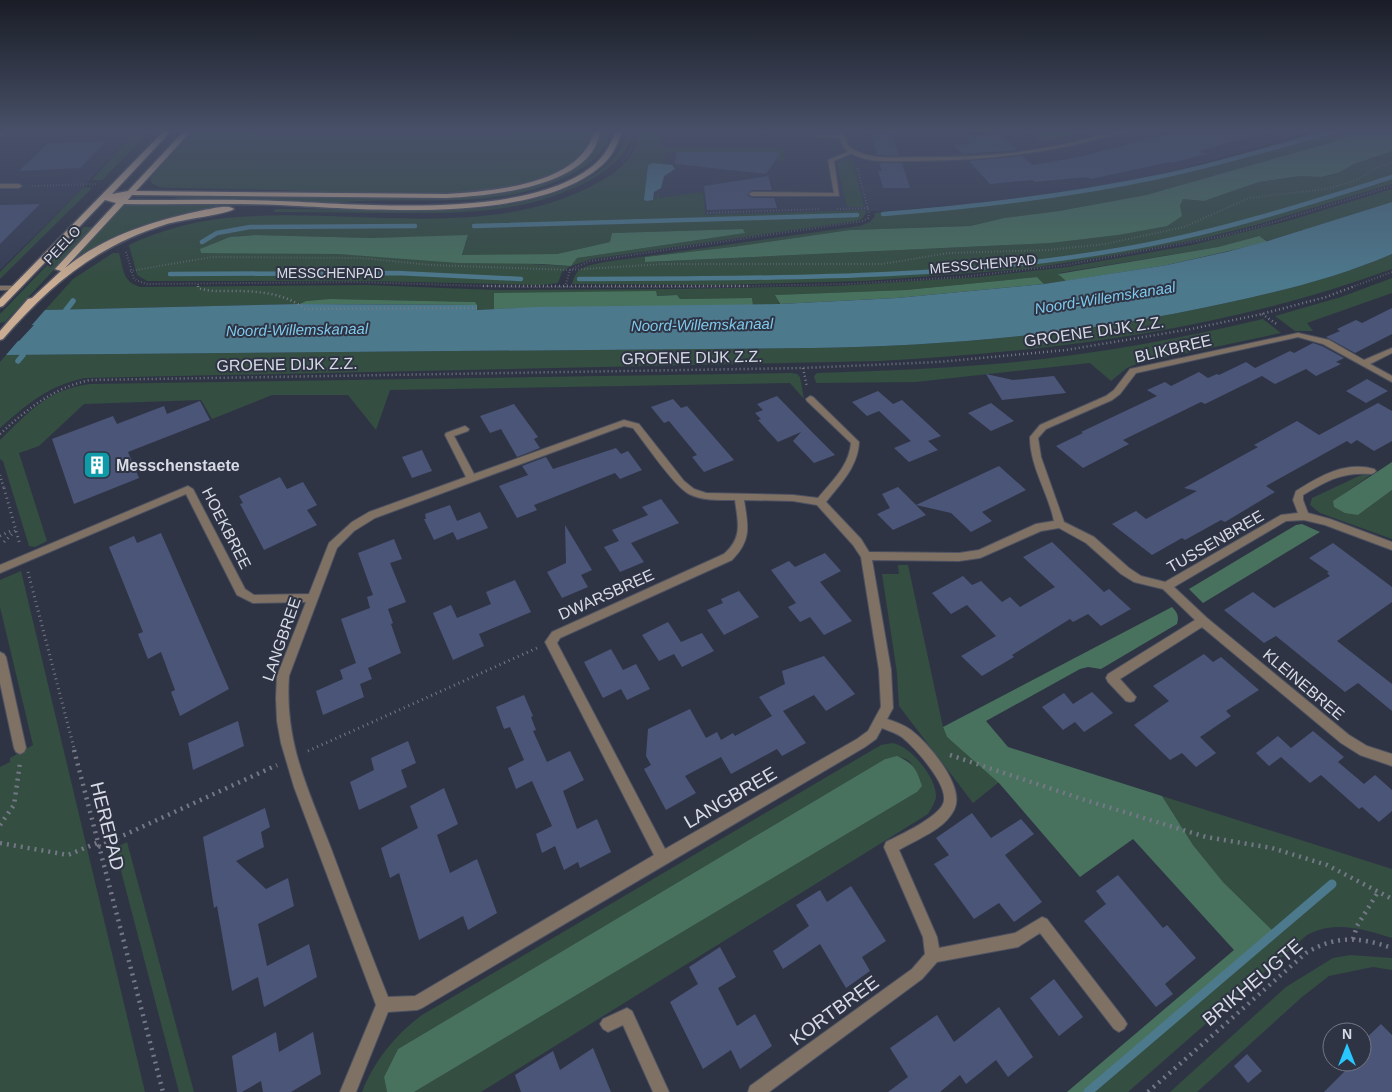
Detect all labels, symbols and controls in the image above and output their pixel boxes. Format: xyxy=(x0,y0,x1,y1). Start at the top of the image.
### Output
street label: PEELO xyxy=(40,222,84,268)
street label: MESSCHENPAD xyxy=(929,251,1037,277)
street label: MESSCHENPAD xyxy=(276,265,384,281)
water label: Noord-Willemskanaal xyxy=(1033,278,1177,317)
street label: GROENE DIJK Z.Z. xyxy=(1023,313,1165,350)
water label: Noord-Willemskanaal xyxy=(631,315,774,334)
water label: Noord-Willemskanaal xyxy=(226,320,369,339)
street label: BLIKBREE xyxy=(1133,331,1213,366)
street label: GROENE DIJK Z.Z. xyxy=(621,348,763,367)
street label: GROENE DIJK Z.Z. xyxy=(216,355,358,374)
building icon: Messchenstaete xyxy=(82,450,112,480)
place label: Messchenstaete xyxy=(116,457,240,474)
street label: HOEKBREE xyxy=(199,485,254,572)
street label: TUSSENBREE xyxy=(1164,507,1266,576)
street label: DWARSBREE xyxy=(556,566,656,623)
street label: LANGBREE xyxy=(259,595,304,683)
street label: KLEINEBREE xyxy=(1260,646,1348,723)
street label: LANGBREE xyxy=(680,762,780,832)
street label: HEREPAD xyxy=(86,780,129,873)
street label: BRIKHEUGTE xyxy=(1198,935,1306,1030)
street label: KORTBREE xyxy=(786,971,883,1050)
north arrow xyxy=(1322,1022,1372,1072)
text: N xyxy=(1342,1026,1352,1042)

